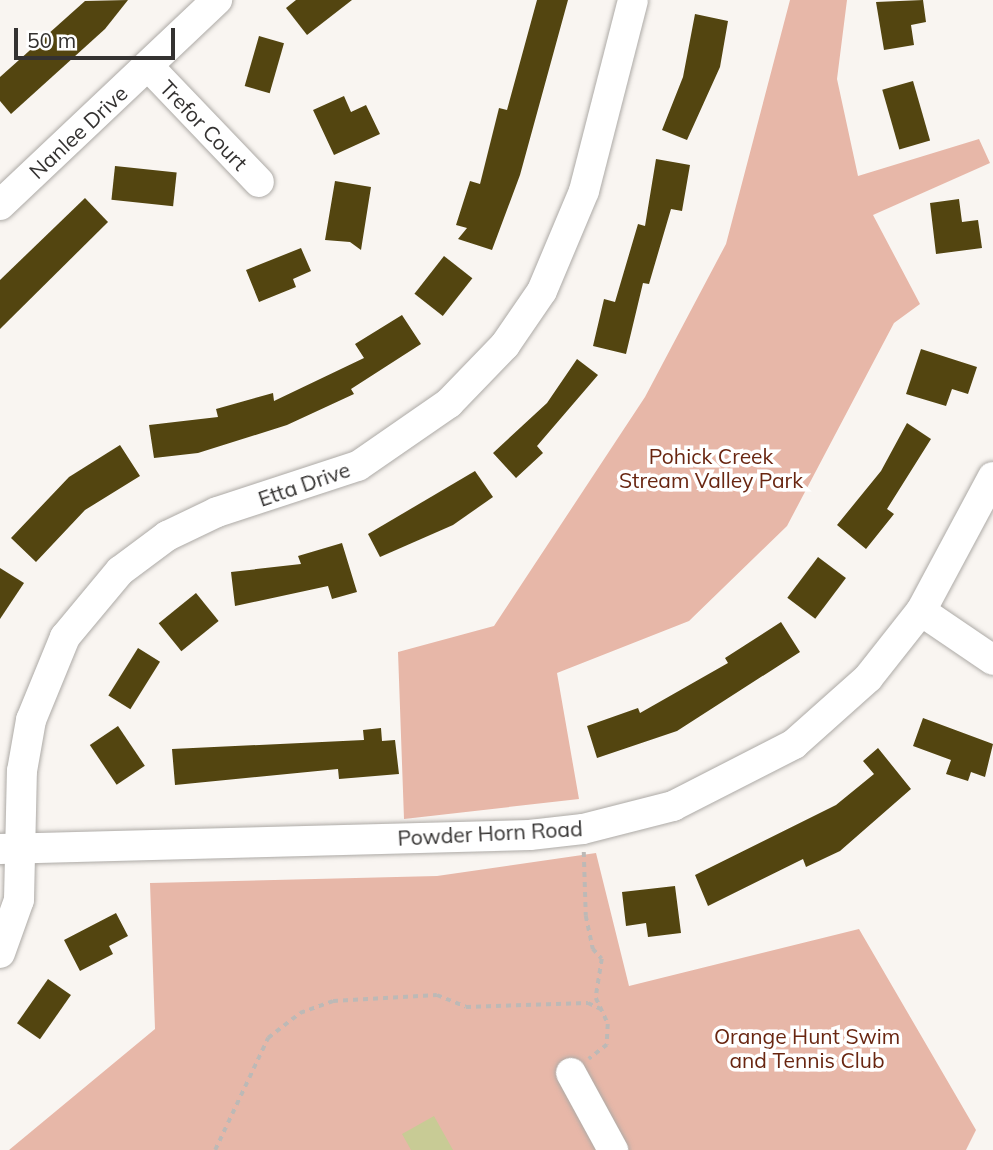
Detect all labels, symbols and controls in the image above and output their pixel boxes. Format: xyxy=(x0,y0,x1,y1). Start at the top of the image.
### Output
scale bar xyxy=(18,14,178,58)
text: 50 m xyxy=(27,27,76,53)
street label: Trefor Court xyxy=(155,75,253,175)
street label: Nanlee Drive xyxy=(24,80,132,184)
park label: Pohick Creek Stream Valley Park xyxy=(619,443,803,493)
street label: Etta Drive xyxy=(255,457,353,511)
street label: Powder Horn Road xyxy=(397,816,583,850)
park label: Orange Hunt Swim and Tennis Club xyxy=(714,1023,900,1073)

